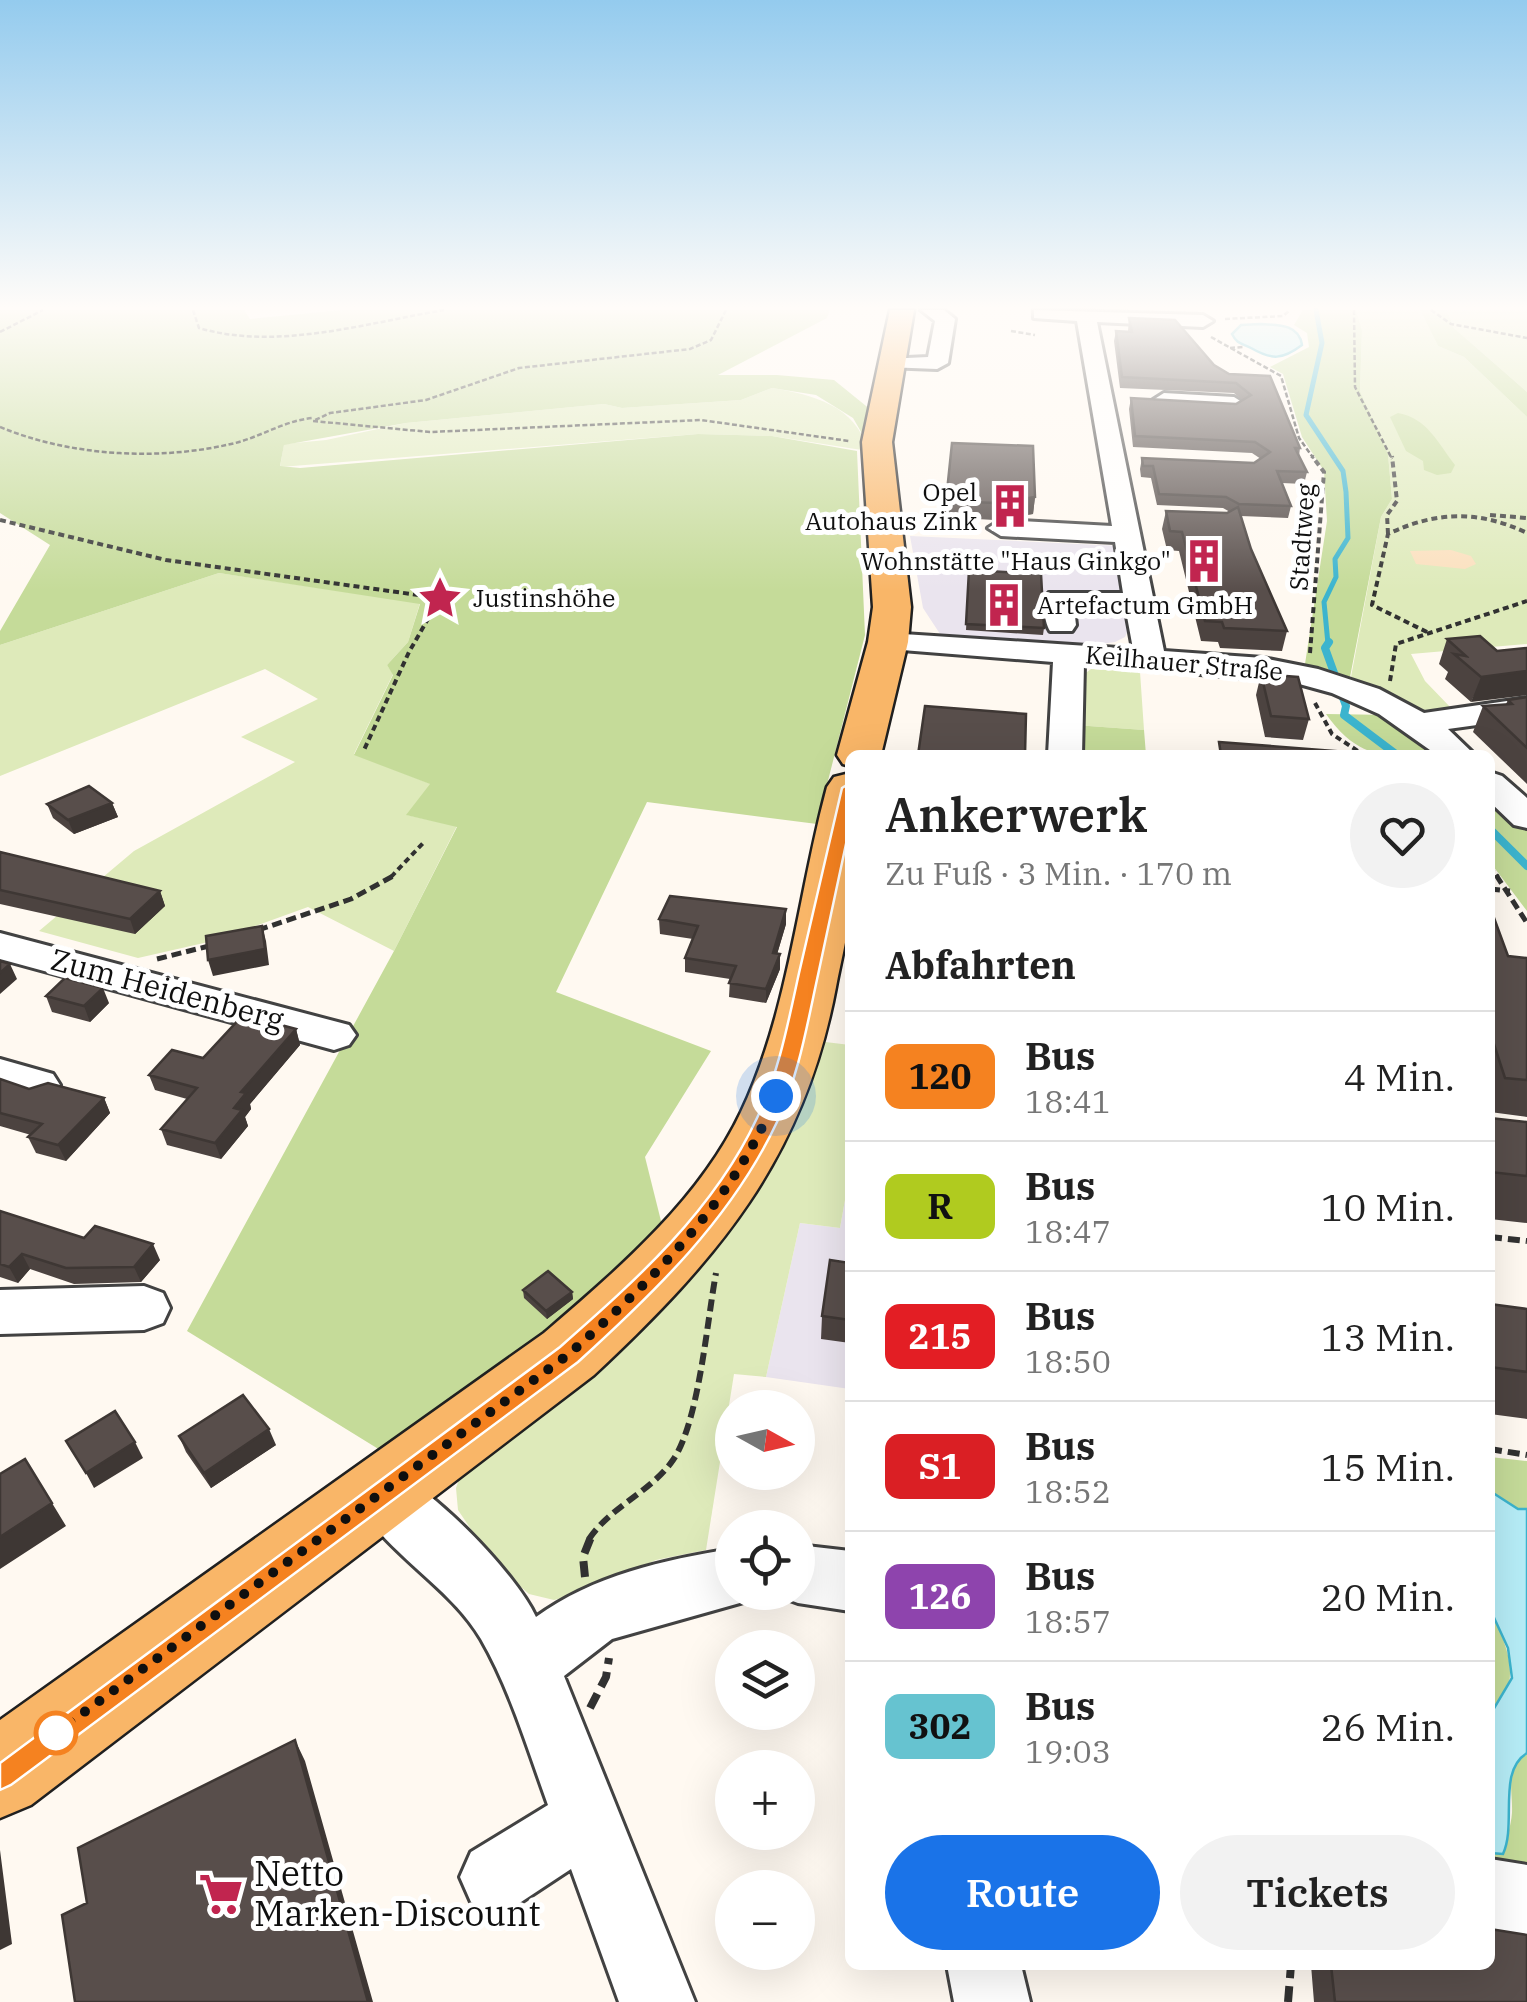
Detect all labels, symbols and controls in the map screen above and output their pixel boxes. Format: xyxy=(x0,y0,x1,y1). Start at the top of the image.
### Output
place label: Opel Autohaus Zink xyxy=(805,475,977,537)
building icon: Opel Autohaus Zink xyxy=(986,482,1034,530)
street label: Stadtweg xyxy=(1281,482,1322,592)
building icon: Wohnstätte "Haus Ginkgo" xyxy=(1180,537,1228,585)
place label: Wohnstätte "Haus Ginkgo" xyxy=(861,544,1171,577)
place icon: Justinshöhe xyxy=(416,574,464,622)
place label: Justinshöhe xyxy=(473,581,615,614)
building icon: Artefactum GmbH xyxy=(980,581,1028,629)
place label: Artefactum GmbH xyxy=(1037,588,1253,621)
street label: Keilhauer Straße xyxy=(1084,637,1284,688)
text: Ankerwerk xyxy=(885,783,1147,845)
button: heart xyxy=(1350,783,1455,888)
text: Zu Fuß · 3 Min. · 170 m xyxy=(885,852,1232,894)
street label: Zum Heidenberg xyxy=(47,939,288,1038)
text: Abfahrten xyxy=(885,940,1076,989)
text: Bus xyxy=(1025,1031,1095,1080)
text: 4 Min. xyxy=(1343,1052,1455,1101)
text: 120 xyxy=(908,1053,972,1099)
your location xyxy=(751,1071,801,1121)
text: 18:41 xyxy=(1025,1080,1111,1122)
text: Bus xyxy=(1025,1161,1095,1210)
text: 10 Min. xyxy=(1321,1182,1455,1231)
text: R xyxy=(927,1183,953,1229)
text: 18:47 xyxy=(1025,1210,1111,1252)
text: Bus xyxy=(1025,1291,1095,1340)
text: 13 Min. xyxy=(1321,1312,1455,1361)
text: 215 xyxy=(908,1313,972,1359)
text: 18:50 xyxy=(1025,1340,1111,1382)
north arrow xyxy=(715,1390,815,1490)
map controls xyxy=(715,1390,815,1970)
text: Bus xyxy=(1025,1421,1095,1470)
text: 15 Min. xyxy=(1321,1442,1455,1491)
text: S1 xyxy=(918,1443,962,1489)
text: 18:52 xyxy=(1025,1470,1111,1512)
button: locate xyxy=(715,1510,815,1610)
text: Bus xyxy=(1025,1551,1095,1600)
text: 20 Min. xyxy=(1321,1572,1455,1621)
text: 126 xyxy=(908,1573,972,1619)
text: 18:57 xyxy=(1025,1600,1111,1642)
button: layers xyxy=(715,1630,815,1730)
text: Bus xyxy=(1025,1681,1095,1730)
text: 26 Min. xyxy=(1321,1702,1455,1751)
text: 302 xyxy=(908,1703,972,1749)
unlabelled marker xyxy=(35,1712,77,1754)
text: 19:03 xyxy=(1025,1730,1111,1772)
button: + xyxy=(715,1750,815,1850)
button: Route xyxy=(885,1835,1160,1950)
button: Tickets xyxy=(1180,1835,1455,1950)
place label: Netto Marken-Discount xyxy=(254,1850,541,1936)
supermarket icon: Netto Marken-Discount xyxy=(197,1870,245,1918)
button: − xyxy=(715,1870,815,1970)

